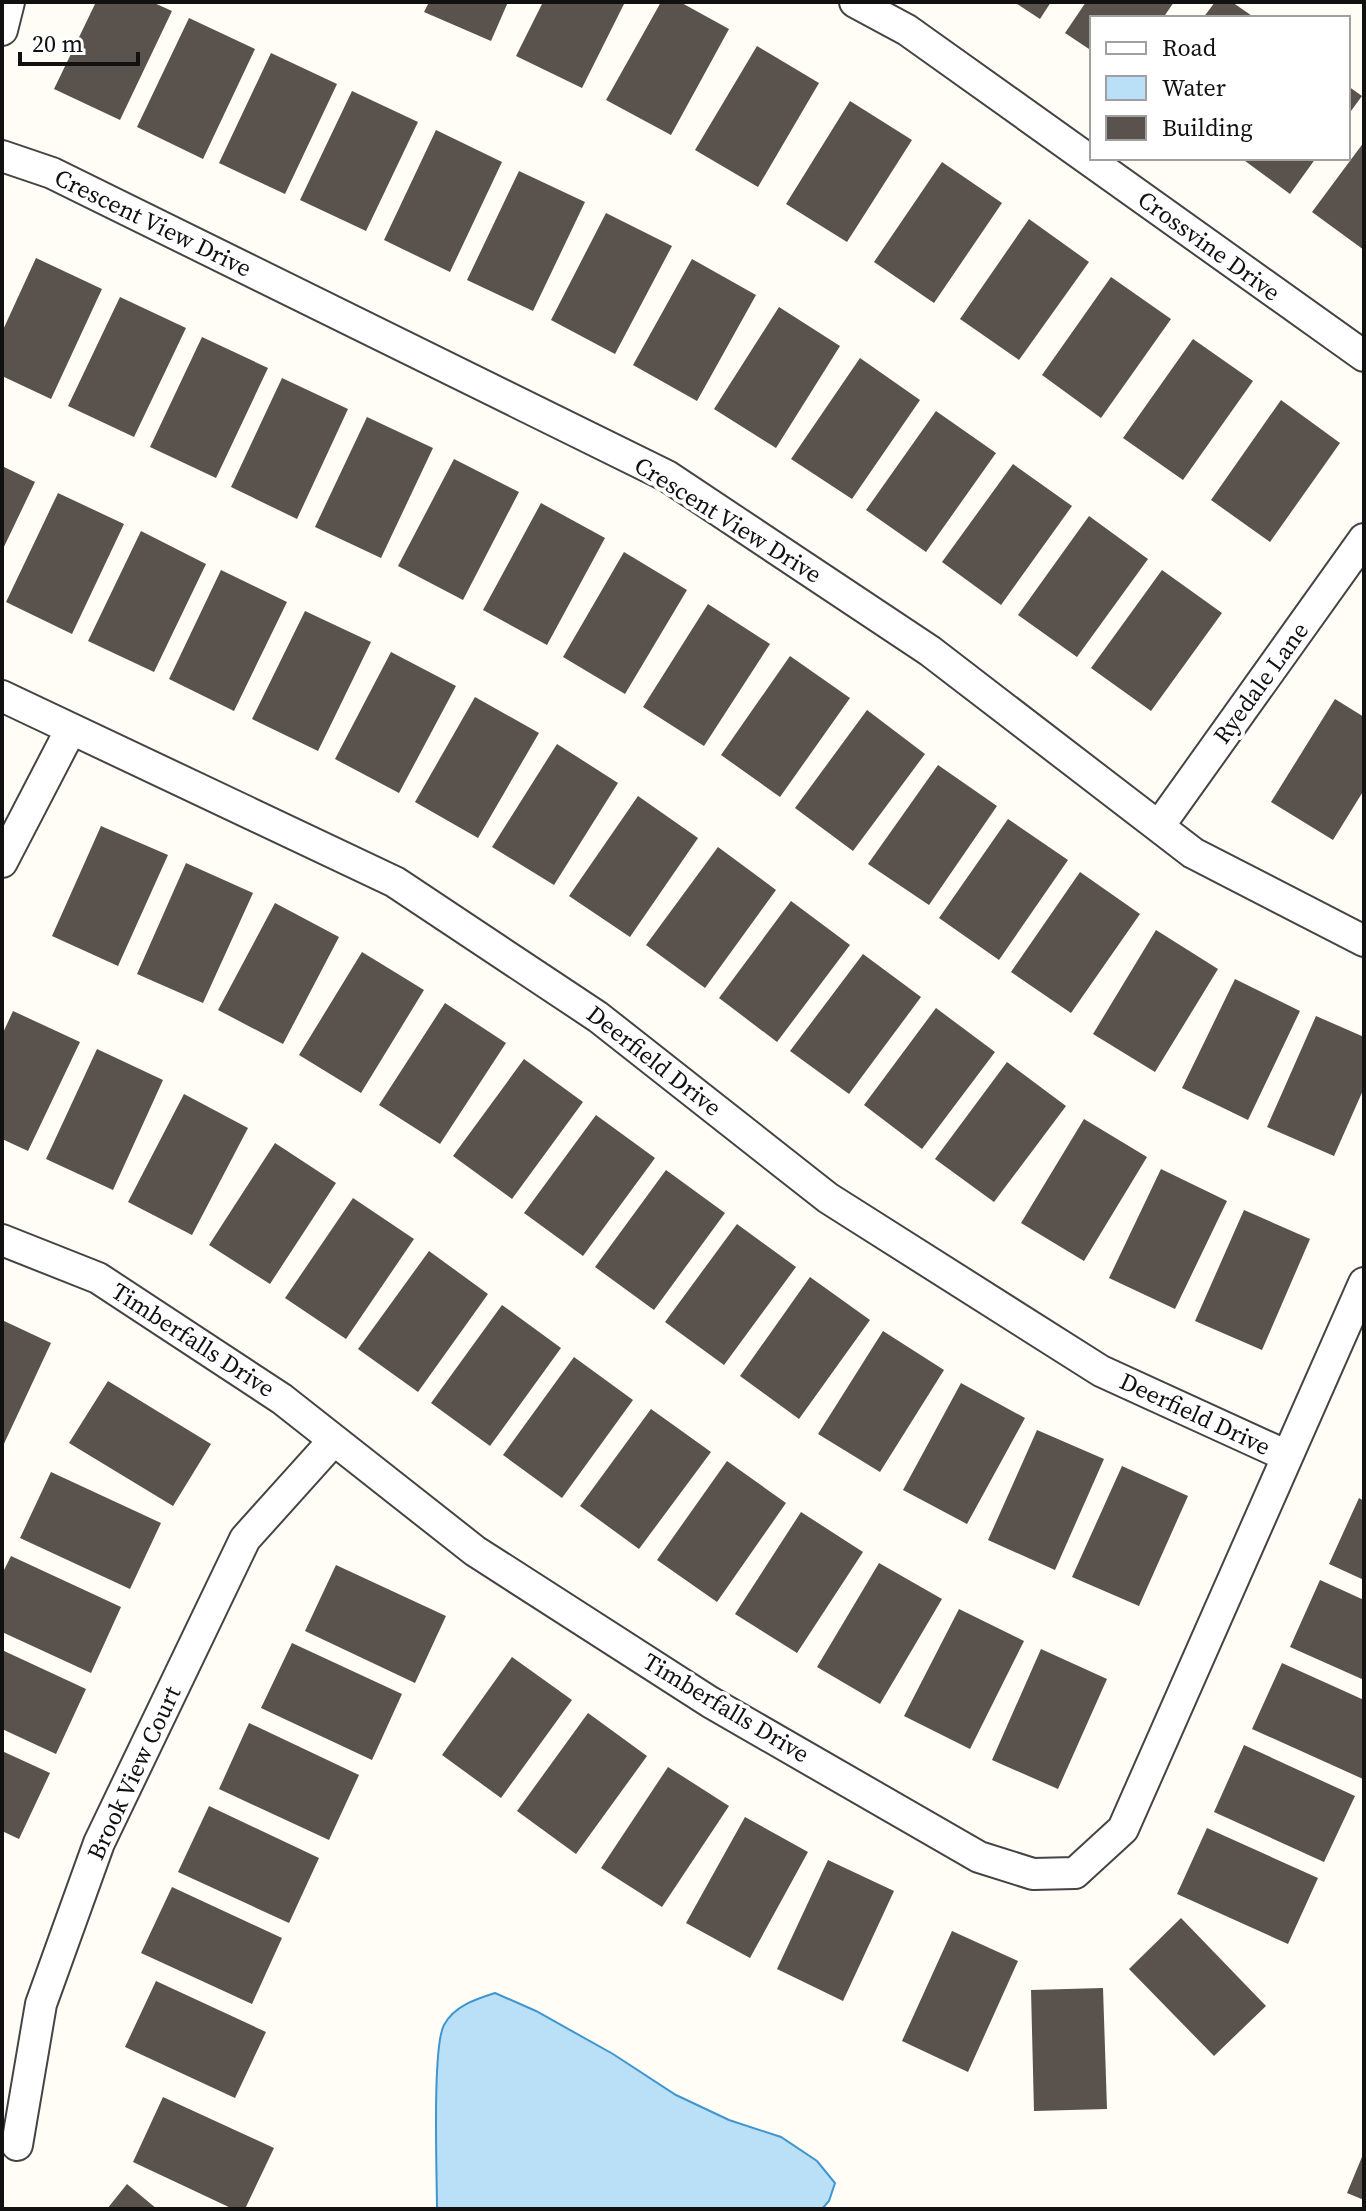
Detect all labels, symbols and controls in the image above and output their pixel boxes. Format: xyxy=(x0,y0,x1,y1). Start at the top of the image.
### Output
scale bar xyxy=(20,16,138,66)
legend xyxy=(1090,16,1350,160)
text: 20 m xyxy=(32,27,83,60)
text: Road xyxy=(1162,31,1217,64)
text: Water xyxy=(1162,71,1226,104)
text: Building xyxy=(1162,111,1253,144)
street label: Crescent View Drive xyxy=(49,161,257,285)
street label: Crossvine Drive xyxy=(1131,183,1287,308)
street label: Crescent View Drive xyxy=(628,449,828,591)
street label: Ryedale Lane xyxy=(1205,615,1316,750)
street label: Deerfield Drive xyxy=(580,998,728,1124)
street label: Timberfalls Drive xyxy=(105,1274,281,1405)
street label: Deerfield Drive xyxy=(1115,1364,1276,1463)
street label: Timberfalls Drive xyxy=(637,1645,816,1770)
street label: Brook View Court xyxy=(79,1680,188,1865)

